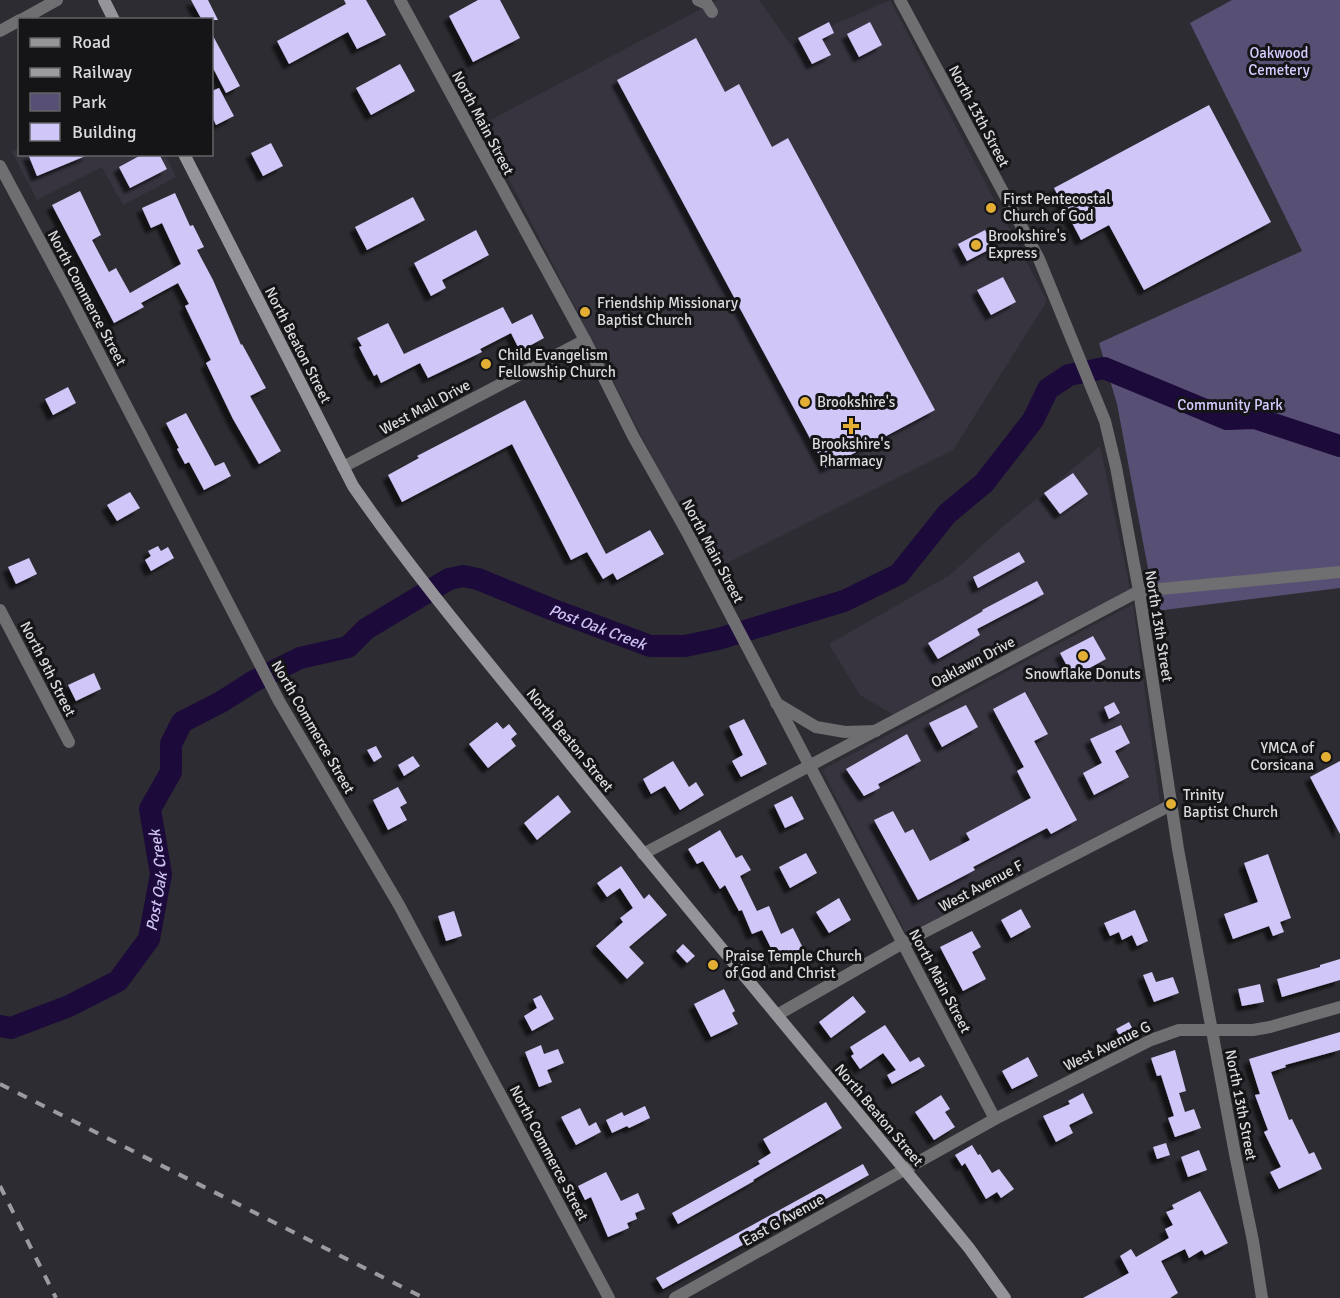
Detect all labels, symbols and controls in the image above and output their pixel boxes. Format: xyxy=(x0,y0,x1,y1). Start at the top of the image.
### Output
legend xyxy=(18,18,213,156)
text: Road xyxy=(72,31,111,53)
park label: Oakwood Cemetery xyxy=(1248,44,1310,79)
text: Railway xyxy=(72,61,133,83)
street label: North 13th Street xyxy=(945,62,1013,170)
street label: North Main Street xyxy=(448,68,518,178)
text: Park xyxy=(72,91,107,113)
text: Building xyxy=(72,121,136,143)
place label: First Pentecostal Church of God xyxy=(1003,190,1111,225)
marker: First Pentecostal Church of God xyxy=(984,201,998,215)
street label: North Commerce Street xyxy=(44,227,130,369)
place label: Brookshire's Express xyxy=(988,227,1067,262)
marker: Brookshire's Express xyxy=(969,238,983,252)
street label: North Beaton Street xyxy=(261,284,335,406)
place label: Friendship Missionary Baptist Church xyxy=(597,294,738,329)
marker: Friendship Missionary Baptist Church xyxy=(578,305,592,319)
place label: Child Evangelism Fellowship Church xyxy=(498,346,616,381)
marker: Child Evangelism Fellowship Church xyxy=(479,357,493,371)
street label: West Mall Drive xyxy=(377,376,473,438)
place label: Brookshire's xyxy=(817,393,896,411)
marker: Brookshire's xyxy=(798,395,812,409)
park label: Community Park xyxy=(1177,396,1283,414)
marker: Brookshire's Pharmacy xyxy=(844,419,858,433)
place label: Brookshire's Pharmacy xyxy=(812,435,891,470)
street label: North Main Street xyxy=(678,496,748,606)
street label: North 13th Street xyxy=(1141,569,1177,683)
water label: Post Oak Creek xyxy=(546,600,651,655)
street label: North 9th Street xyxy=(16,618,80,720)
street label: Oaklawn Drive xyxy=(928,632,1018,692)
marker: Snowflake Donuts xyxy=(1076,649,1090,663)
street label: North Commerce Street xyxy=(268,657,358,797)
place label: Snowflake Donuts xyxy=(1025,665,1141,683)
street label: North Beaton Street xyxy=(523,685,617,795)
place label: YMCA of Corsicana xyxy=(1251,739,1315,774)
marker: YMCA of Corsicana xyxy=(1319,750,1333,764)
place label: Trinity Baptist Church xyxy=(1183,786,1278,821)
marker: Trinity Baptist Church xyxy=(1164,797,1178,811)
water label: Post Oak Creek xyxy=(142,826,173,933)
street label: West Avenue F xyxy=(936,856,1026,916)
street label: North Main Street xyxy=(905,926,975,1036)
place label: Praise Temple Church of God and Christ xyxy=(725,947,862,982)
marker: Praise Temple Church of God and Christ xyxy=(706,958,720,972)
street label: West Avenue G xyxy=(1061,1017,1153,1075)
street label: North 13th Street xyxy=(1221,1048,1261,1162)
street label: North Beaton Street xyxy=(831,1060,927,1170)
street label: North Commerce Street xyxy=(506,1082,592,1224)
street label: East G Avenue xyxy=(739,1190,827,1250)

